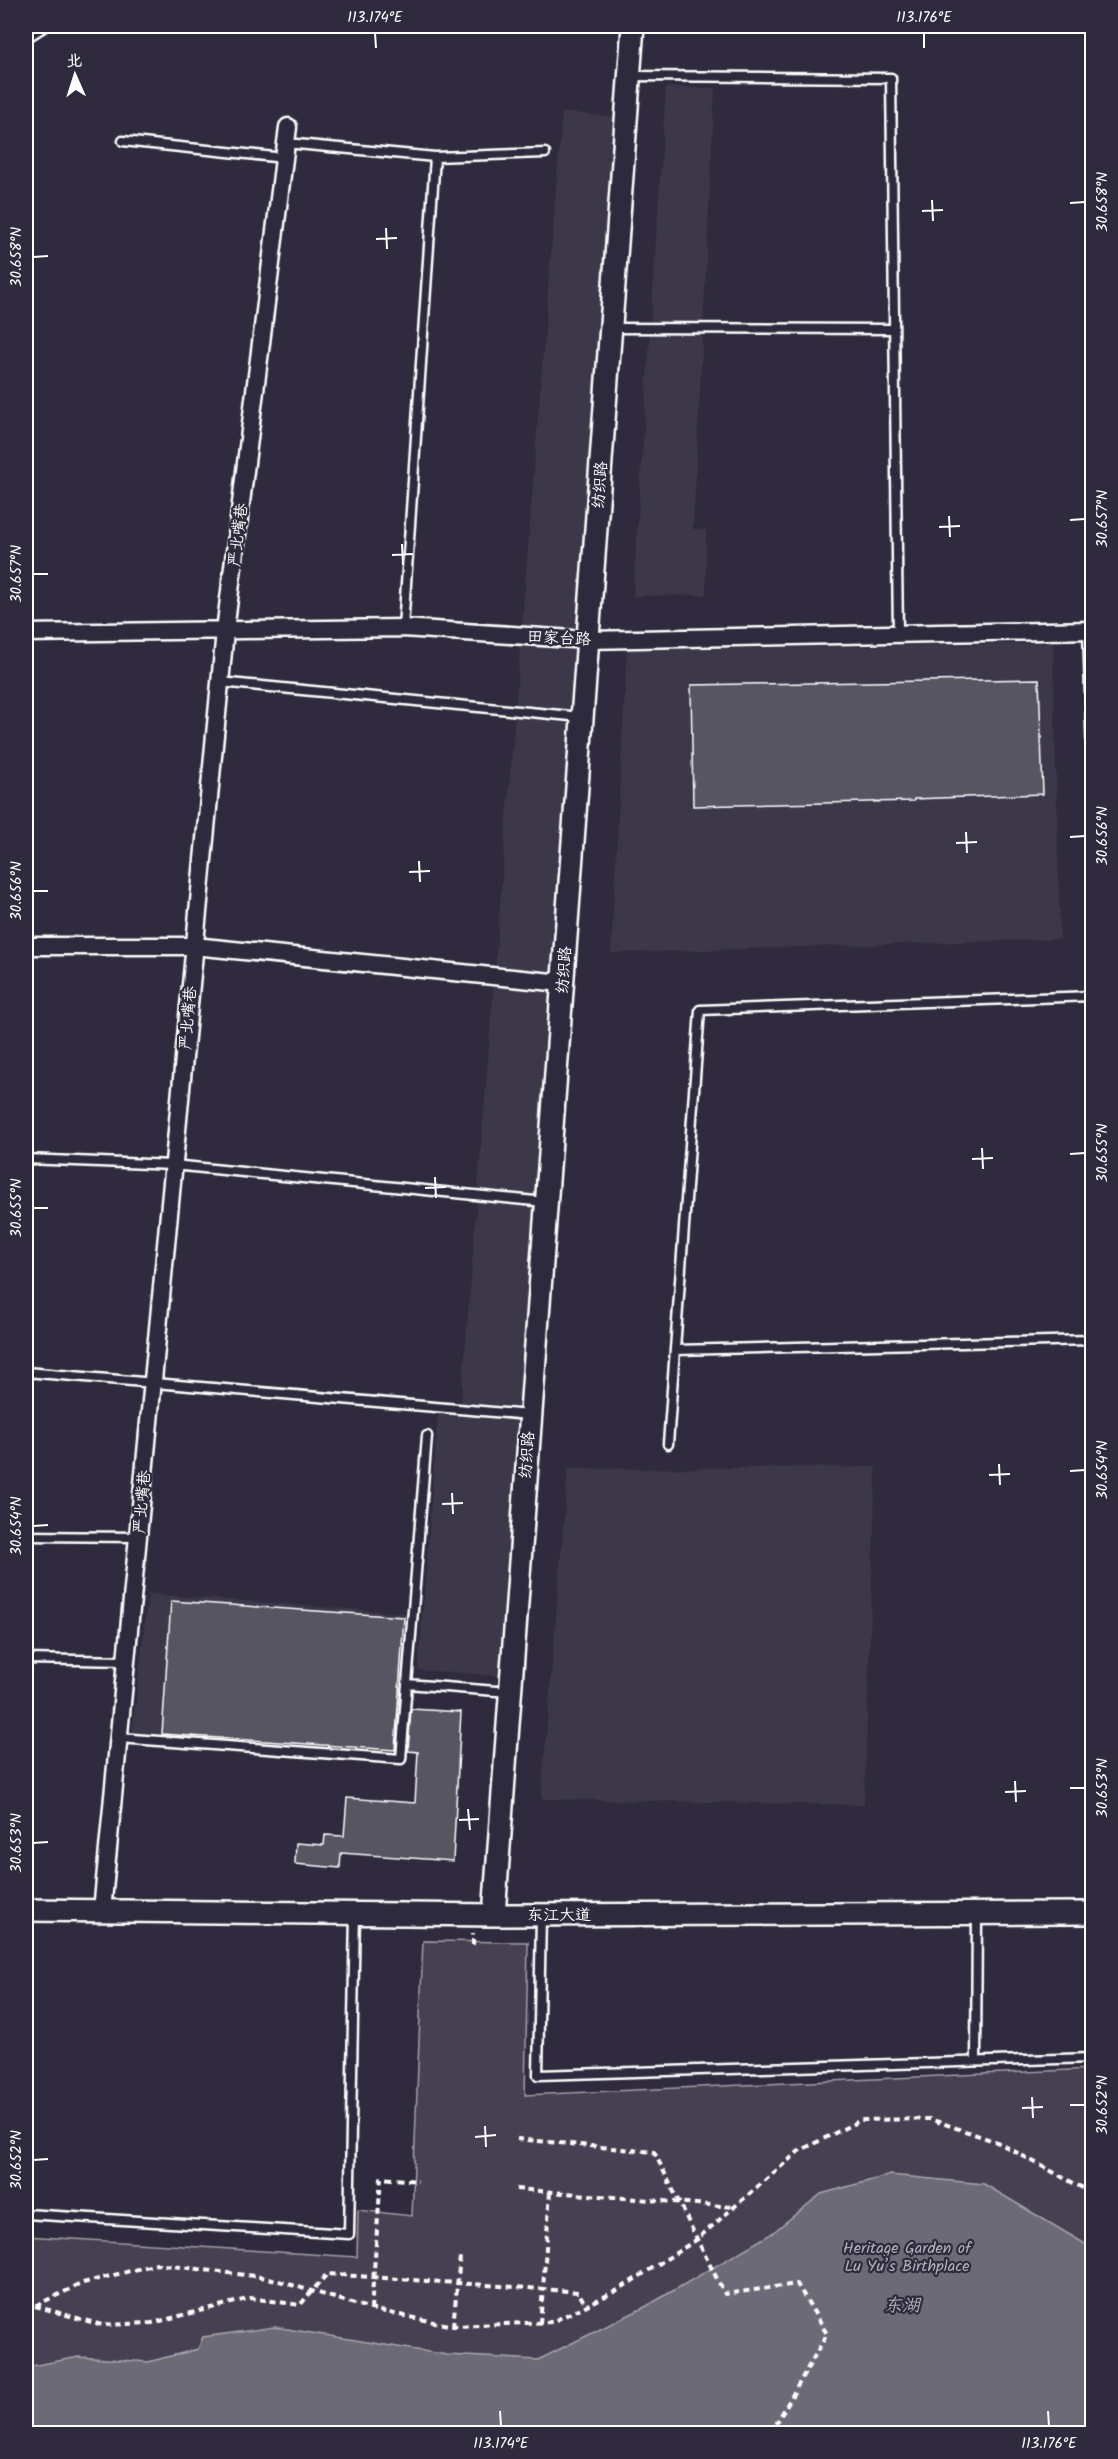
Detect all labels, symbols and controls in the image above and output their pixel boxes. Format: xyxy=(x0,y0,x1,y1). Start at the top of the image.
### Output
text: 113.174°E xyxy=(347,6,404,30)
text: 113.176°E xyxy=(896,6,953,30)
north arrow xyxy=(45,45,105,105)
text: 北 xyxy=(66,49,83,74)
text: 30.658°N xyxy=(1091,172,1115,232)
text: 30.658°N xyxy=(5,227,29,287)
street label: 纺织路 xyxy=(586,460,615,510)
text: 30.657°N xyxy=(1091,490,1115,548)
street label: 严北嘴巷 xyxy=(222,502,255,568)
text: 30.657°N xyxy=(5,545,29,603)
street label: 田家台路 xyxy=(526,624,592,653)
text: 30.656°N xyxy=(1091,806,1115,866)
text: 30.656°N xyxy=(5,861,29,921)
street label: 纺织路 xyxy=(550,945,579,995)
street label: 严北嘴巷 xyxy=(173,985,204,1051)
text: 30.655°N xyxy=(1091,1123,1115,1183)
text: 30.655°N xyxy=(5,1178,29,1238)
street label: 纺织路 xyxy=(513,1430,542,1480)
text: 30.654°N xyxy=(1091,1440,1115,1500)
street label: 严北嘴巷 xyxy=(127,1469,158,1535)
text: 30.654°N xyxy=(5,1496,29,1556)
text: 30.653°N xyxy=(1091,1758,1115,1818)
text: 30.653°N xyxy=(5,1813,29,1873)
street label: 东江大道 xyxy=(527,1903,591,1928)
text: 30.652°N xyxy=(1091,2075,1115,2135)
text: 30.652°N xyxy=(5,2130,29,2190)
park label: Heritage Garden of Lu Yu’s Birthplace xyxy=(843,2236,973,2279)
water label: 东湖 xyxy=(884,2292,922,2321)
text: 113.174°E xyxy=(473,2432,530,2456)
text: 113.176°E xyxy=(1021,2432,1078,2456)

